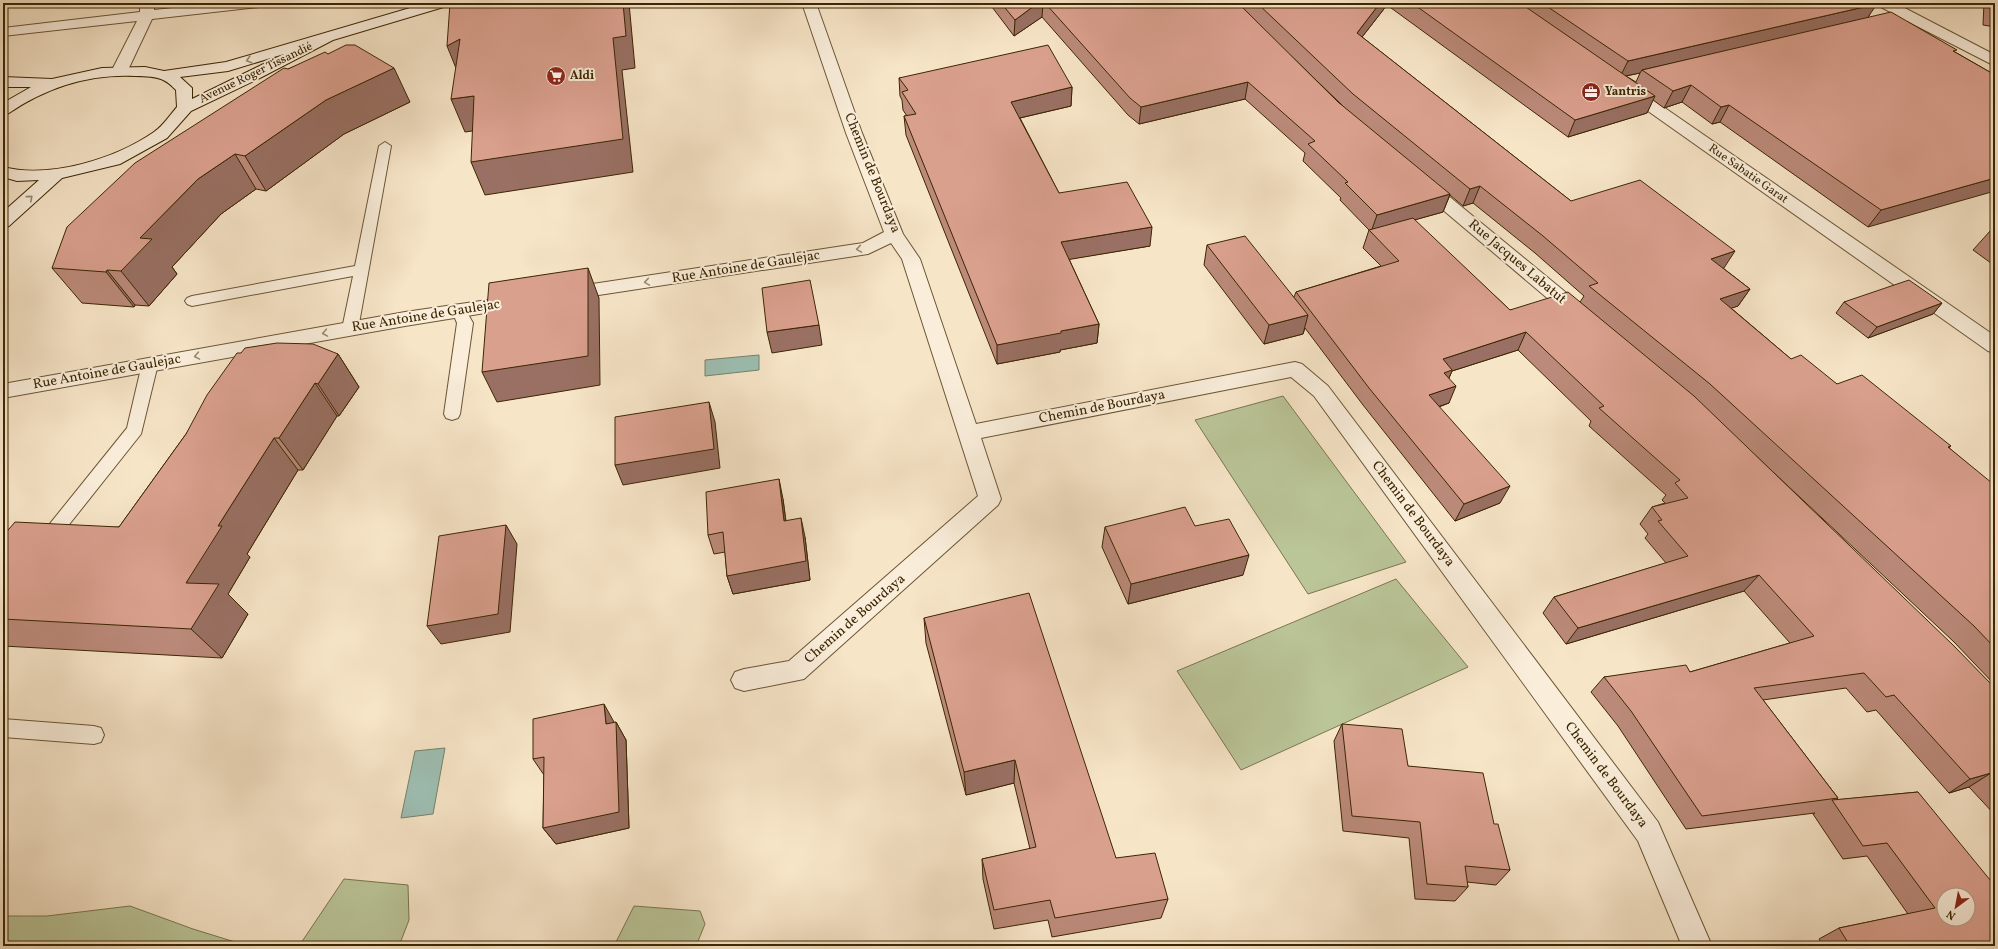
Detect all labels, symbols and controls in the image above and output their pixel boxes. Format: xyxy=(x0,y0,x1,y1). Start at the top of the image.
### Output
street label: Avenue Roger Tissandié xyxy=(197,38,316,107)
one-way arrow xyxy=(246,55,253,64)
supermarket icon: Aldi xyxy=(545,65,567,87)
place label: Aldi xyxy=(570,68,594,84)
office icon: Yantris xyxy=(1580,81,1602,103)
place label: Yantris xyxy=(1605,84,1647,100)
street label: Chemin de Bourdaya xyxy=(839,110,905,236)
street label: Rue Sabatie Garat xyxy=(1705,141,1791,207)
one-way arrow xyxy=(25,196,32,203)
street label: Rue Jacques Labatut xyxy=(1464,215,1570,309)
one-way arrow xyxy=(856,244,862,253)
street label: Rue Antoine de Gaulejac xyxy=(671,246,821,288)
one-way arrow xyxy=(644,277,650,286)
street label: Rue Antoine de Gaulejac xyxy=(351,295,501,337)
one-way arrow xyxy=(322,328,328,337)
street label: Rue Antoine de Gaulejac xyxy=(32,350,182,394)
one-way arrow xyxy=(194,351,200,360)
street label: Chemin de Bourdaya xyxy=(1037,385,1167,429)
street label: Chemin de Bourdaya xyxy=(1367,457,1459,571)
street label: Chemin de Bourdaya xyxy=(800,570,910,668)
street label: Chemin de Bourdaya xyxy=(1560,718,1652,832)
north arrow xyxy=(1936,887,1976,927)
text: N xyxy=(1944,906,1959,923)

